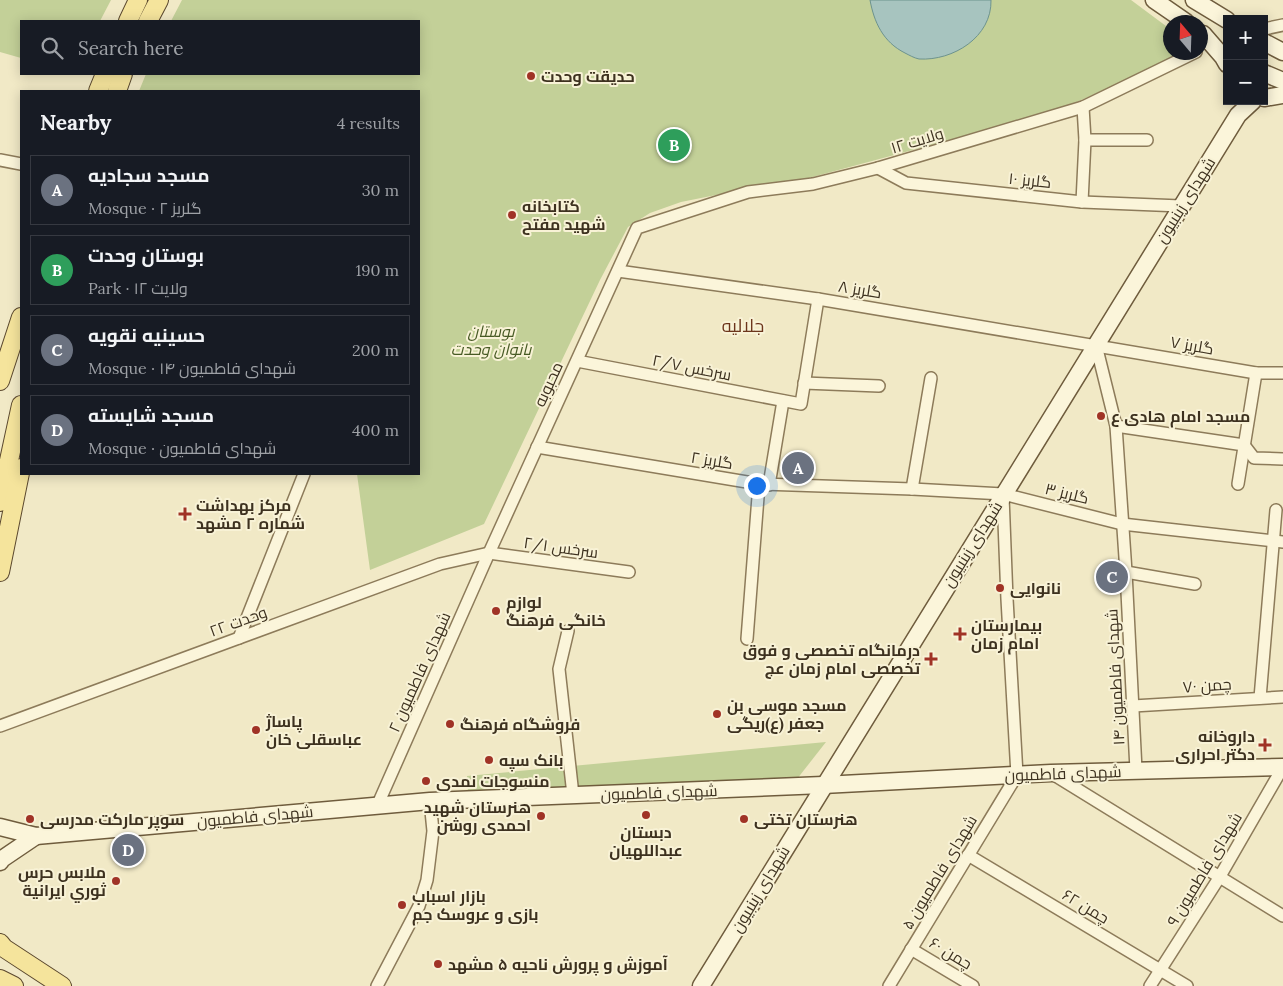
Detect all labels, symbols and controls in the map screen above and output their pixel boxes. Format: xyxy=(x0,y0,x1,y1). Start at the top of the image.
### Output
north arrow xyxy=(1163,15,1208,60)
map controls xyxy=(1223,15,1268,105)
button: + xyxy=(1223,15,1268,60)
search box xyxy=(20,20,420,75)
icon: search xyxy=(38,34,66,62)
text: Search here xyxy=(78,36,184,60)
button: − xyxy=(1223,60,1268,105)
place label: حدیقت وحدت xyxy=(541,66,635,86)
marker: حدیقت وحدت xyxy=(525,70,537,82)
text: Nearby xyxy=(40,109,111,136)
text: 4 results xyxy=(337,113,400,133)
street label: ولایت ۱۲ xyxy=(888,123,946,157)
pin: B xyxy=(658,126,690,164)
street label: شهدای زینبیون xyxy=(1151,153,1220,247)
text: مسجد سجادیه xyxy=(88,163,210,187)
street label: گلریز ۱۰ xyxy=(1008,168,1052,192)
text: A xyxy=(52,180,62,200)
text: 30 m xyxy=(362,180,399,200)
place label: کتابخانه شهید مفتح xyxy=(522,196,606,235)
text: Mosque · گلریز ۲ xyxy=(88,198,201,218)
marker: کتابخانه شهید مفتح xyxy=(506,209,518,221)
text: بوستان وحدت xyxy=(88,243,204,267)
text: B xyxy=(52,260,62,280)
text: 190 m xyxy=(355,260,399,280)
street label: گلریز ۸ xyxy=(837,276,883,302)
text: Park · ولایت ۱۲ xyxy=(88,278,188,298)
district label: جلالیه xyxy=(722,314,764,337)
park label: بوستان بانوان وحدت xyxy=(451,321,532,359)
text: حسینیه نقویه xyxy=(88,323,205,347)
street label: گلریز ۷ xyxy=(1169,331,1215,359)
text: C xyxy=(51,340,63,360)
text: 200 m xyxy=(352,340,399,360)
street label: سرخس ۲/۷ xyxy=(650,350,733,385)
text: Mosque · شهدای فاطمیون ۱۴ xyxy=(88,358,296,378)
street label: محبوبه xyxy=(529,358,567,410)
text: مسجد شایسته xyxy=(88,403,214,427)
place label: مسجد امام هادی ع xyxy=(1111,406,1250,428)
marker: مسجد امام هادی ع xyxy=(1095,410,1107,422)
text: D xyxy=(51,420,63,440)
text: 400 m xyxy=(352,420,399,440)
text: Mosque · شهدای فاطمیون xyxy=(88,438,276,458)
street label: گلریز ۲ xyxy=(690,447,734,473)
pin: A xyxy=(782,449,814,487)
your location xyxy=(744,473,770,499)
street label: گلریز ۳ xyxy=(1043,478,1091,508)
place label: مرکز بهداشت شماره ۲ مشهد xyxy=(196,495,305,533)
street label: شهدای زینبیون xyxy=(938,497,1007,591)
marker: مرکز بهداشت شماره ۲ مشهد xyxy=(178,507,192,521)
street label: سرخس ۲/۱ xyxy=(522,532,600,563)
pin: C xyxy=(1096,558,1128,596)
place label: نانوایی xyxy=(1010,578,1061,598)
marker: نانوایی xyxy=(994,582,1006,594)
place label: لوازم خانگی فرهنگ xyxy=(506,592,606,630)
street label: وحدت ۲۲ xyxy=(206,601,270,641)
marker: لوازم خانگی فرهنگ xyxy=(490,605,502,617)
street label: شهدای فاطمیون ۱۴ xyxy=(1101,608,1130,746)
street label: شهدای فاطمیون ۲ xyxy=(384,609,455,736)
place label: بیمارستان امام زمان xyxy=(971,615,1042,655)
marker: بیمارستان امام زمان xyxy=(953,627,967,641)
place label: درمانگاه تخصصی و فوق تخصصی امام زمان عج xyxy=(743,640,921,680)
marker: درمانگاه تخصصی و فوق تخصصی امام زمان عج xyxy=(924,652,938,666)
street label: چمن ۷۰ xyxy=(1182,673,1232,699)
place label: مسجد موسی بن جعفر (ع)ریگی xyxy=(727,695,847,734)
marker: مسجد موسی بن جعفر (ع)ریگی xyxy=(711,708,723,720)
place label: پاساژ عباسقلی خان xyxy=(265,711,362,749)
place label: فروشگاه فرهنگ xyxy=(460,714,580,734)
marker: فروشگاه فرهنگ xyxy=(444,718,456,730)
marker: پاساژ عباسقلی خان xyxy=(250,724,262,736)
place label: داروخانه دکتر احراری xyxy=(1175,726,1255,764)
marker: داروخانه دکتر احراری xyxy=(1259,739,1271,751)
place label: بانک سپه xyxy=(499,750,564,772)
marker: بانک سپه xyxy=(483,754,495,766)
street label: شهدای فاطمیون xyxy=(1004,761,1122,786)
place label: منسوجات نمدی xyxy=(436,771,550,791)
marker: منسوجات نمدی xyxy=(420,775,432,787)
street label: شهدای فاطمیون xyxy=(600,780,718,805)
place label: هنرستان شهید احمدی روشن xyxy=(424,797,531,835)
street label: شهدای فاطمیون xyxy=(196,801,314,832)
street label: شهدای فاطمیون ۹ xyxy=(1162,808,1247,930)
place label: سوپر مارکت مدرسی xyxy=(40,809,184,831)
marker: دبستان عبداللهیان xyxy=(640,809,652,821)
place label: هنرستان تختی xyxy=(754,809,858,829)
marker: هنرستان شهید احمدی روشن xyxy=(535,810,547,822)
street label: شهدای فاطمیون ۵ xyxy=(897,811,982,933)
marker: سوپر مارکت مدرسی xyxy=(24,813,36,825)
marker: هنرستان تختی xyxy=(738,813,750,825)
place label: دبستان عبداللهیان xyxy=(609,822,683,860)
pin: D xyxy=(112,831,144,869)
street label: شهدای زینبیون xyxy=(726,842,795,937)
place label: ملابس حرس ثوري ايرانية xyxy=(18,862,107,903)
marker: ملابس حرس ثوري ايرانية xyxy=(110,875,122,887)
street label: چمن ۶۲ xyxy=(1058,884,1113,929)
place label: بازار اسباب بازی و عروسک جم xyxy=(412,886,539,926)
marker: بازار اسباب بازی و عروسک جم xyxy=(396,899,408,911)
street label: چمن ۶۰ xyxy=(925,932,976,975)
place label: آموزش و پرورش ناحیه ۵ مشهد xyxy=(448,954,668,976)
marker: آموزش و پرورش ناحیه ۵ مشهد xyxy=(432,958,444,970)

